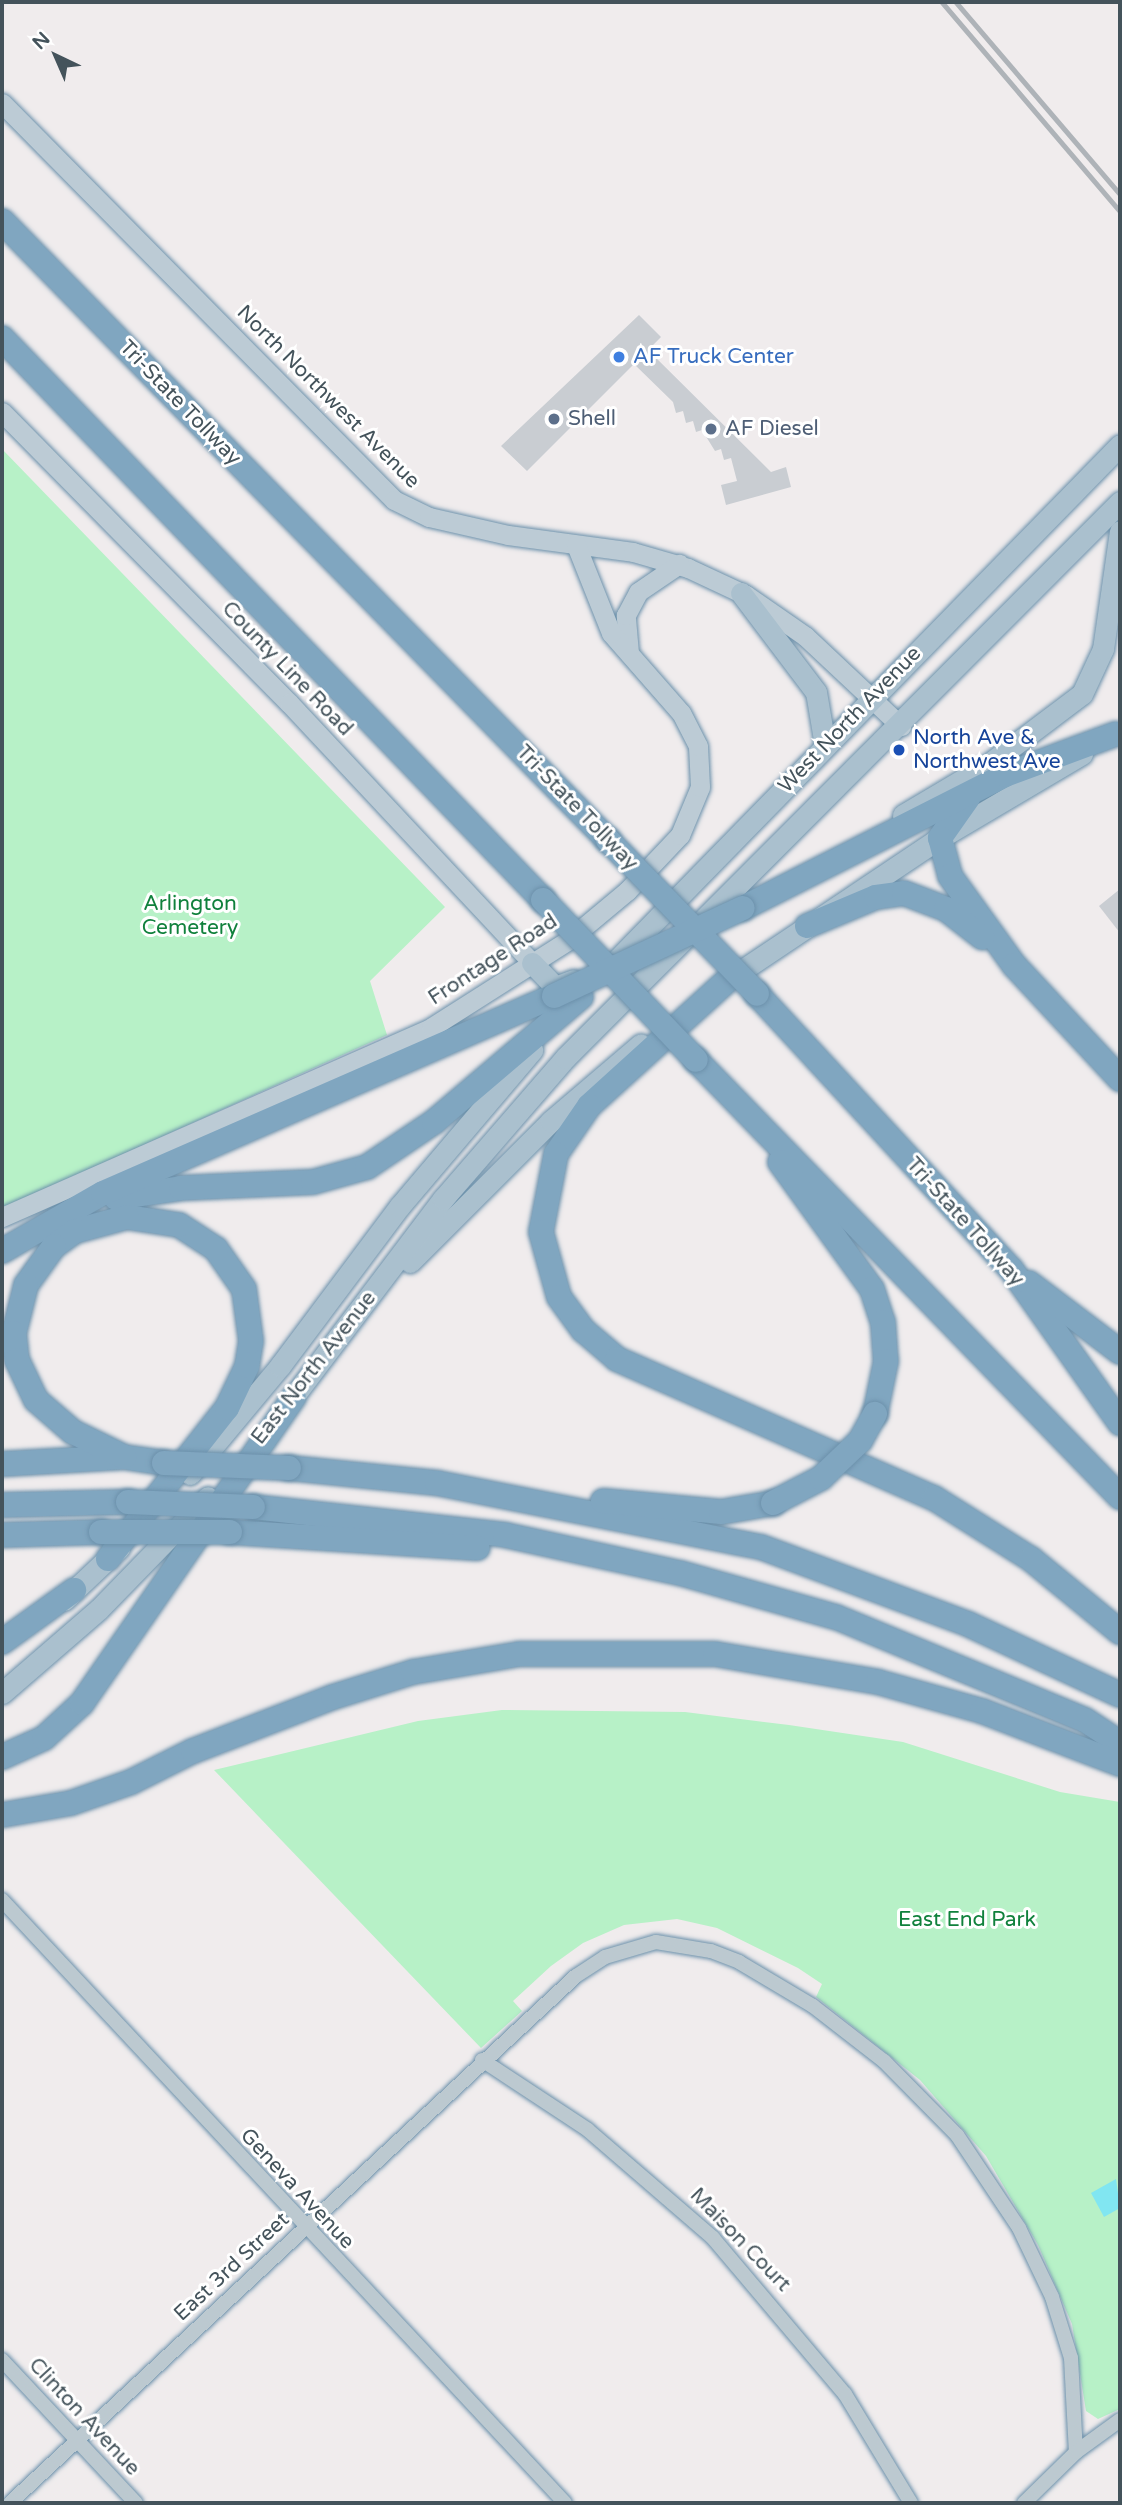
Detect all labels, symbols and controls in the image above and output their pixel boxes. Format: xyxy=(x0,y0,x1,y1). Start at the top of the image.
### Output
north arrow xyxy=(21,21,91,91)
text: N xyxy=(28,28,55,54)
street label: North Northwest Avenue xyxy=(231,300,425,494)
street label: Tri-State Tollway xyxy=(114,335,246,471)
place label: AF Truck Center xyxy=(633,344,794,370)
marker: AF Truck Center xyxy=(611,349,627,365)
place label: Shell xyxy=(568,406,616,432)
marker: Shell xyxy=(546,411,562,427)
place label: AF Diesel xyxy=(725,416,819,442)
marker: AF Diesel xyxy=(703,421,719,437)
street label: County Line Road xyxy=(216,596,358,742)
street label: West North Avenue xyxy=(773,641,927,799)
place label: North Ave & Northwest Ave xyxy=(913,725,1061,775)
street label: Tri-State Tollway xyxy=(511,740,643,876)
marker: North Ave & Northwest Ave xyxy=(891,742,907,758)
park label: Arlington Cemetery xyxy=(142,891,238,941)
street label: Frontage Road xyxy=(424,909,562,1011)
street label: Tri-State Tollway xyxy=(901,1153,1029,1291)
street label: East North Avenue xyxy=(246,1286,382,1450)
park label: East End Park xyxy=(898,1907,1036,1933)
street label: Geneva Avenue xyxy=(235,2123,359,2255)
street label: Maison Court xyxy=(684,2183,796,2297)
street label: East 3rd Street xyxy=(169,2207,295,2327)
street label: Clinton Avenue xyxy=(23,2353,145,2481)

